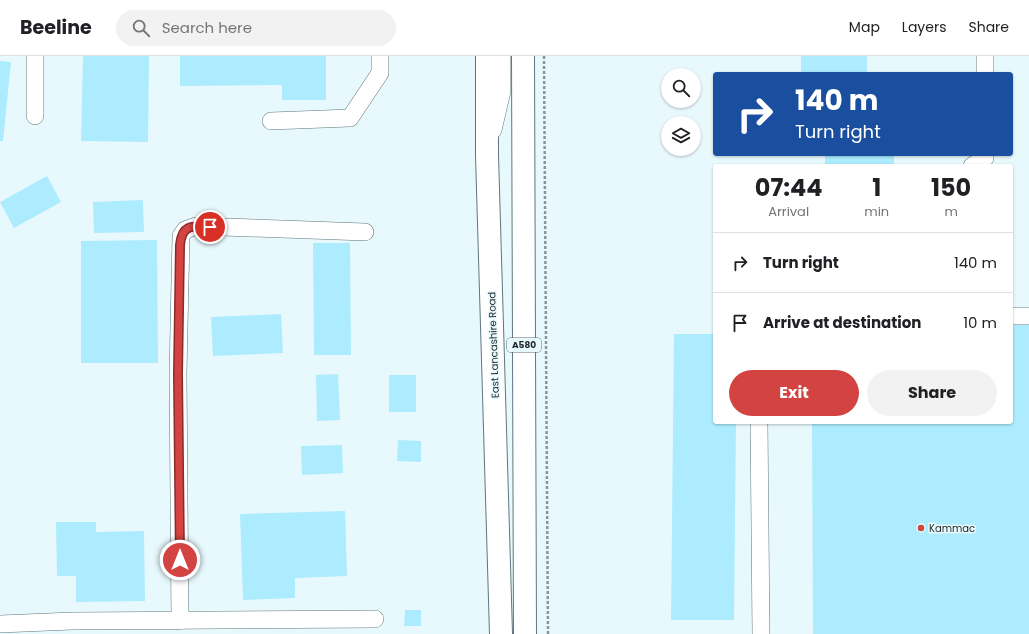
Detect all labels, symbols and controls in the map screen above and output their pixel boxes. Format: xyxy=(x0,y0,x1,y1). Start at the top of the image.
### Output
search box xyxy=(116,10,396,46)
text: Beeline xyxy=(20,14,92,41)
icon: search xyxy=(130,17,152,39)
text: Search here xyxy=(162,17,252,38)
text: Map xyxy=(849,17,880,37)
text: Layers xyxy=(902,17,946,37)
text: Share xyxy=(968,17,1009,37)
map controls xyxy=(661,68,701,156)
button: search xyxy=(661,68,701,108)
text: 140 m xyxy=(795,81,878,120)
icon: right xyxy=(729,88,781,140)
button: layers xyxy=(661,116,701,156)
text: Turn right xyxy=(795,119,881,144)
text: 07:44 xyxy=(755,171,823,204)
text: 1 xyxy=(872,171,881,204)
text: 150 xyxy=(931,171,971,204)
text: Arrival xyxy=(768,202,809,221)
text: min xyxy=(864,202,889,221)
text: m xyxy=(944,202,958,221)
pin xyxy=(193,210,227,244)
icon: arrive xyxy=(199,216,221,238)
icon: right xyxy=(729,252,751,274)
text: Turn right xyxy=(763,252,839,273)
text: 140 m xyxy=(954,252,997,273)
street label: East Lancashire Road xyxy=(484,292,503,398)
icon: arrive xyxy=(729,312,751,334)
text: Arrive at destination xyxy=(763,312,921,333)
text: 10 m xyxy=(963,312,997,333)
road number: A580 xyxy=(507,338,541,352)
button: Exit xyxy=(729,370,859,416)
button: Share xyxy=(867,370,997,416)
place label: Kammac xyxy=(929,521,975,536)
marker: Kammac xyxy=(916,523,926,533)
position arrow xyxy=(159,539,201,581)

